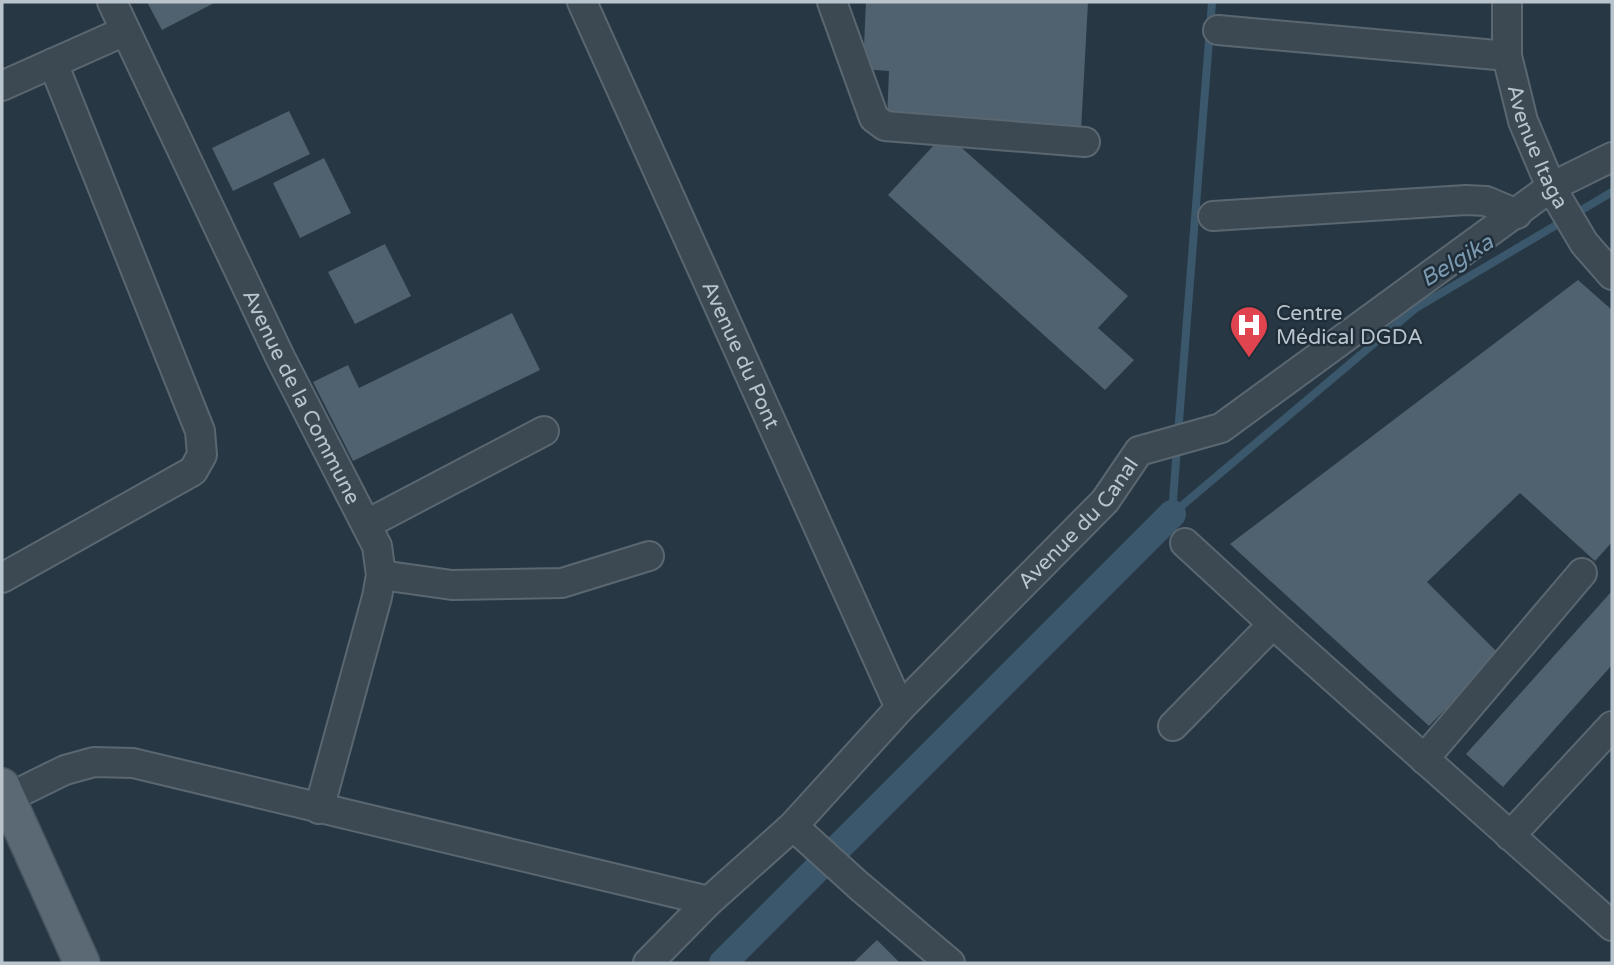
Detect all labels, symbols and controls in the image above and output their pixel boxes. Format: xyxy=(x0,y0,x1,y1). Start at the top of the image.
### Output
street label: Avenue Itaga xyxy=(1502,82,1573,213)
water label: Belgika xyxy=(1415,228,1499,294)
street label: Avenue du Pont xyxy=(697,277,785,433)
street label: Avenue de la Commune xyxy=(237,286,366,508)
place label: Centre Médical DGDA xyxy=(1276,301,1423,350)
hospital icon: Centre Médical DGDA xyxy=(1228,304,1270,359)
street label: Avenue du Canal xyxy=(1013,453,1143,594)

